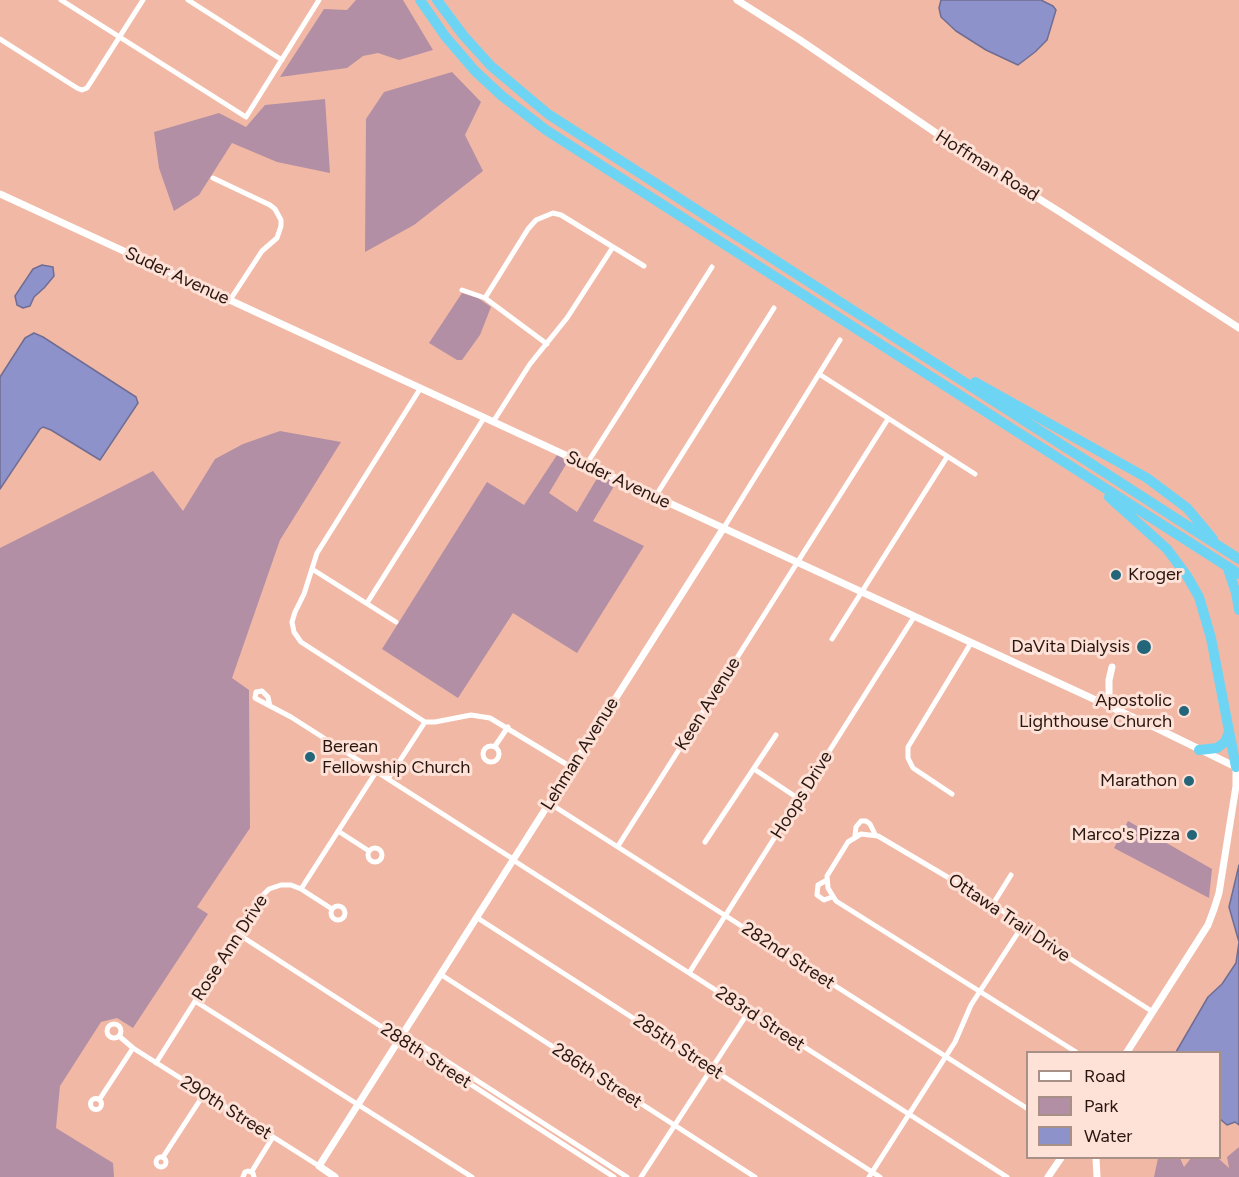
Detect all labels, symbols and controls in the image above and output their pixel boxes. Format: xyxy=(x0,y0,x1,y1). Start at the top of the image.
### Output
street label: Hoffman Road xyxy=(931,126,1043,206)
street label: Suder Avenue xyxy=(121,242,233,310)
street label: Suder Avenue xyxy=(562,446,674,514)
place label: Kroger xyxy=(1128,564,1182,586)
marker: Kroger xyxy=(1109,568,1123,582)
place label: DaVita Dialysis xyxy=(1011,636,1130,658)
marker: DaVita Dialysis xyxy=(1135,638,1153,656)
street label: Keen Avenue xyxy=(671,653,745,755)
place label: Apostolic Lighthouse Church xyxy=(1019,690,1172,732)
street label: Lehman Avenue xyxy=(537,694,623,814)
marker: Apostolic Lighthouse Church xyxy=(1177,704,1191,718)
place label: Berean Fellowship Church xyxy=(322,736,470,778)
street label: Hoops Drive xyxy=(766,747,838,843)
marker: Berean Fellowship Church xyxy=(303,750,317,764)
place label: Marathon xyxy=(1100,770,1177,792)
marker: Marathon xyxy=(1182,774,1196,788)
place label: Marco's Pizza xyxy=(1071,824,1180,846)
marker: Marco's Pizza xyxy=(1185,828,1199,842)
street label: Ottawa Trail Drive xyxy=(944,869,1074,967)
street label: Rose Ann Drive xyxy=(188,891,272,1005)
street label: 282nd Street xyxy=(737,918,839,994)
street label: 283rd Street xyxy=(711,982,809,1056)
street label: 285th Street xyxy=(629,1010,727,1084)
street label: 288th Street xyxy=(377,1019,475,1093)
street label: 286th Street xyxy=(548,1039,646,1113)
legend xyxy=(1026,1051,1221,1159)
text: Road xyxy=(1084,1065,1125,1087)
street label: 290th Street xyxy=(176,1071,276,1145)
text: Park xyxy=(1084,1095,1118,1117)
text: Water xyxy=(1084,1125,1132,1147)

